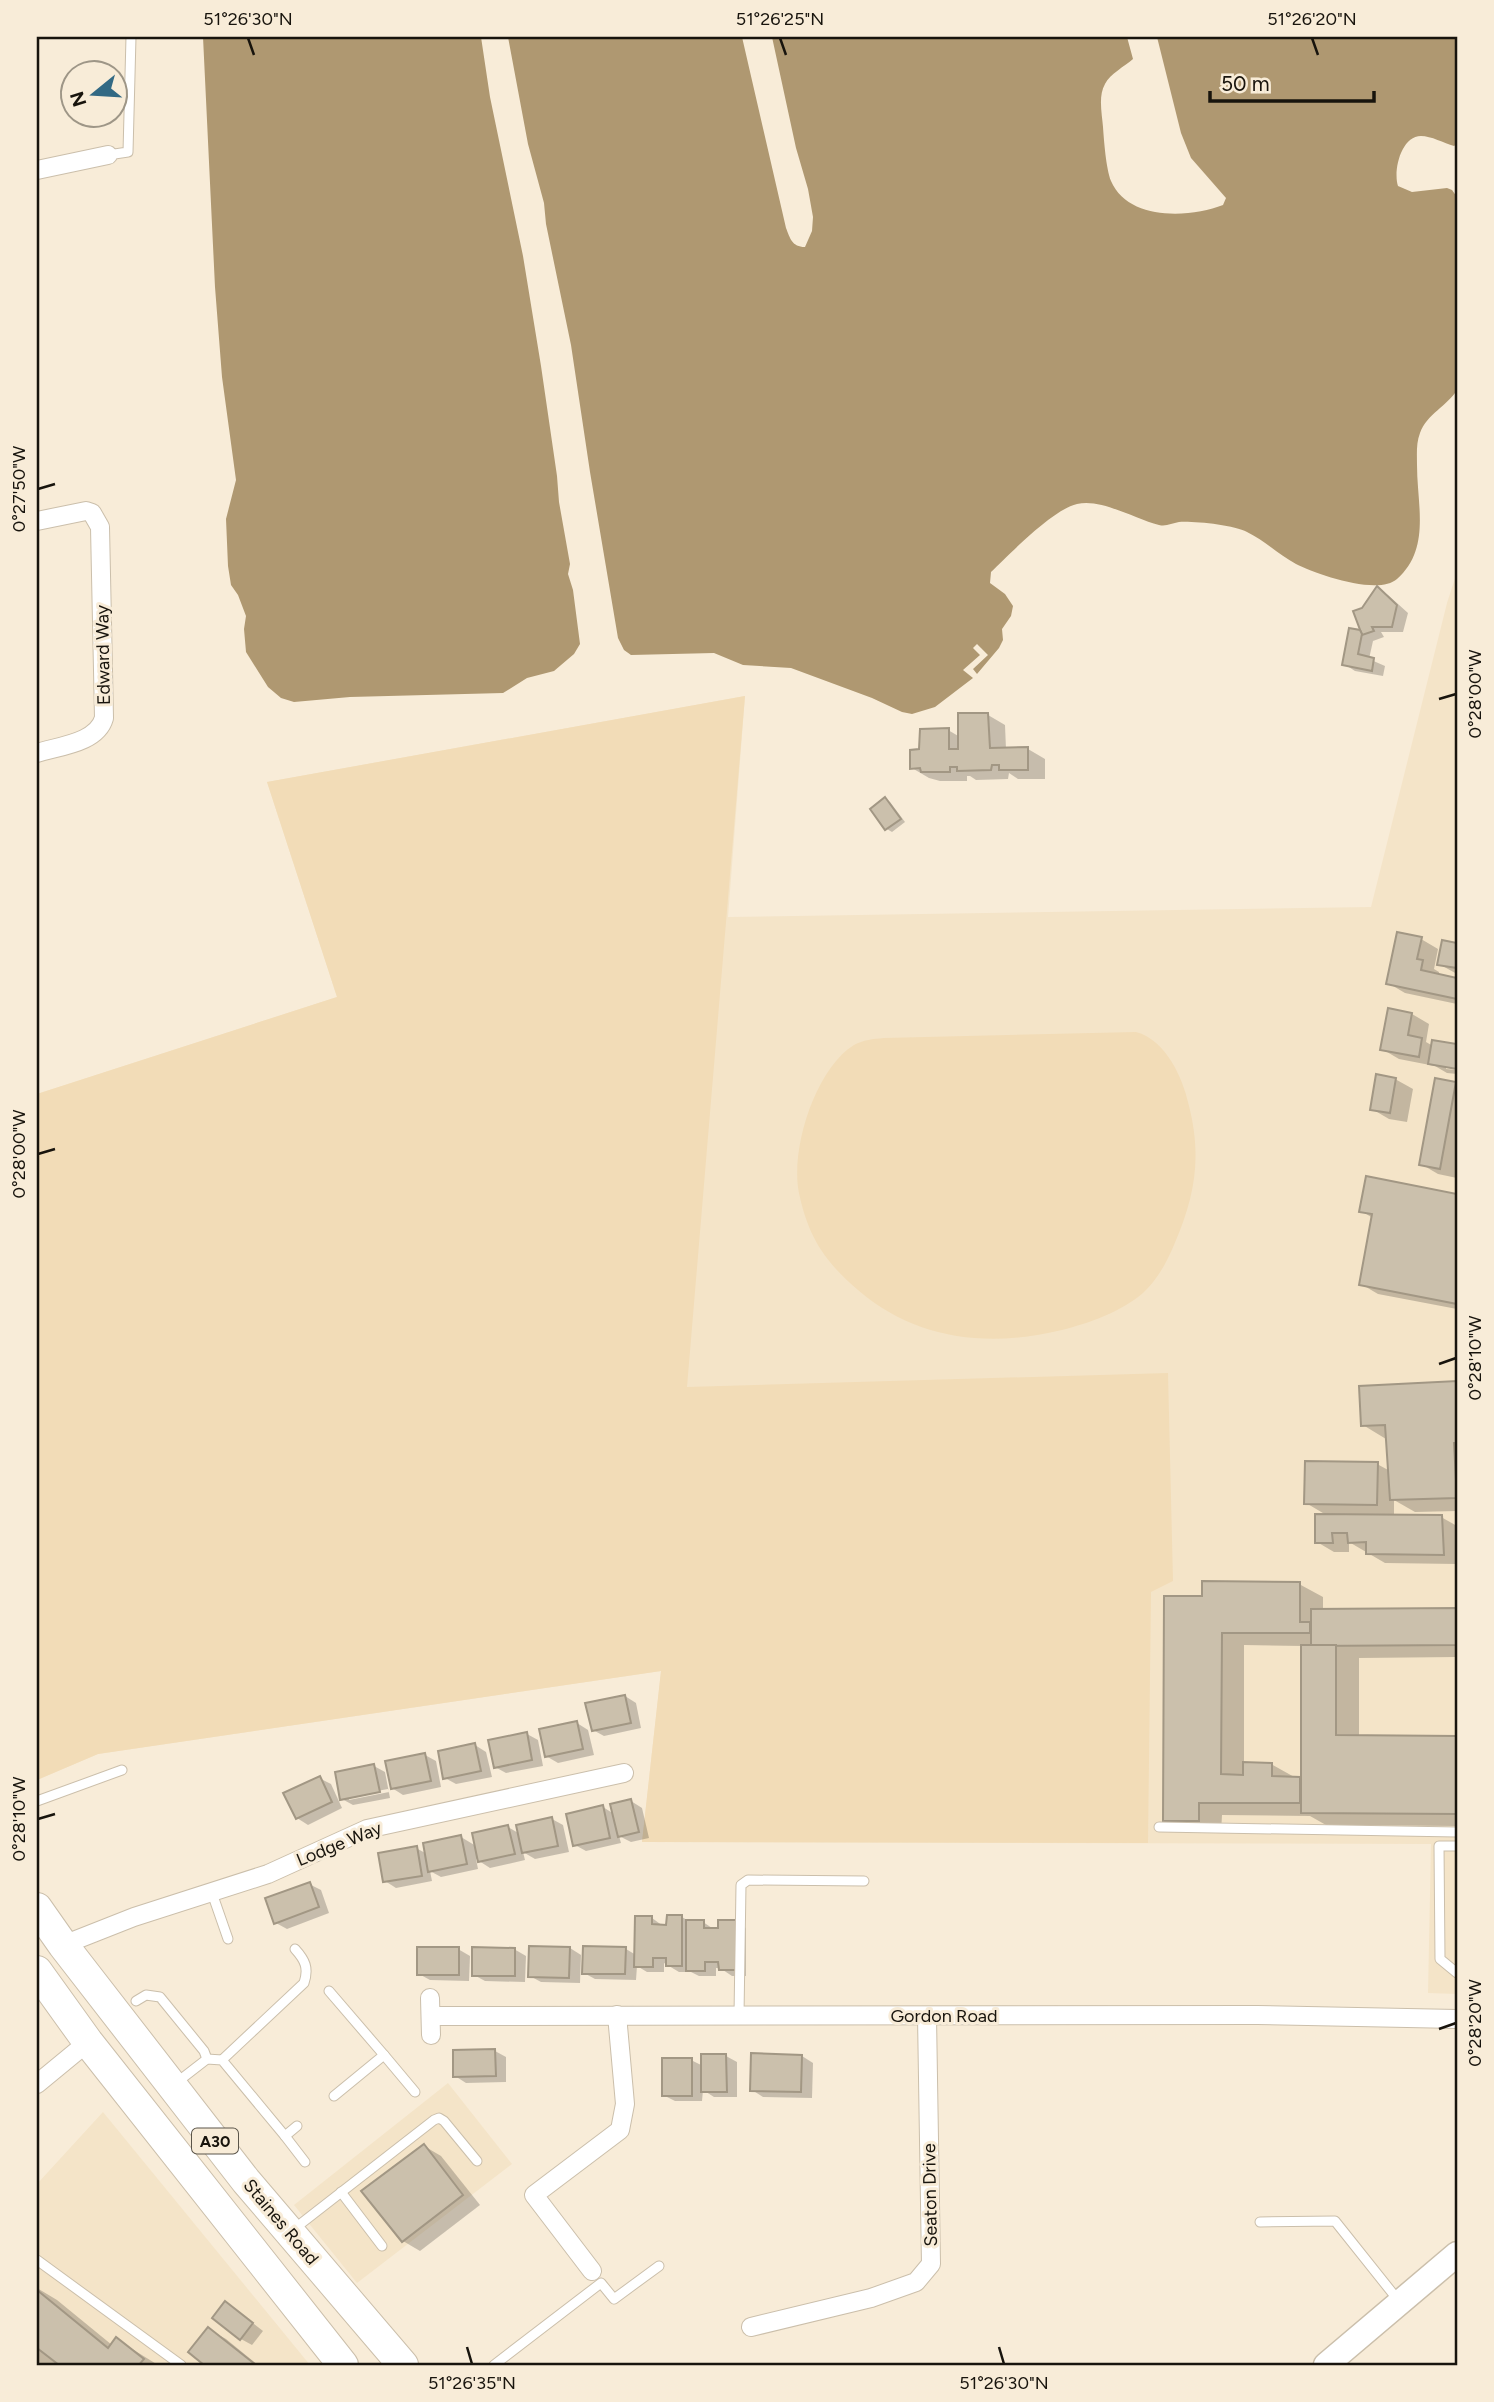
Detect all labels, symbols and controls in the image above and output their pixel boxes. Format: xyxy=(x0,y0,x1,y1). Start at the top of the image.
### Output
text: 51°26'30"N xyxy=(203,8,293,30)
text: 51°26'25"N xyxy=(736,8,824,30)
text: 51°26'20"N xyxy=(1267,8,1357,30)
north arrow xyxy=(60,60,130,130)
scale bar xyxy=(1210,60,1375,104)
text: 50 m xyxy=(1221,71,1270,96)
text: N xyxy=(65,89,92,110)
text: 0°27'50"W xyxy=(8,445,30,532)
street label: Edward Way xyxy=(91,604,115,705)
text: 0°28'00"W xyxy=(1464,649,1486,739)
text: 0°28'00"W xyxy=(8,1109,30,1199)
text: 0°28'10"W xyxy=(1464,1315,1486,1400)
text: 0°28'10"W xyxy=(8,1776,30,1861)
street label: Lodge Way xyxy=(293,1817,385,1871)
text: 0°28'20"W xyxy=(1464,1979,1486,2067)
street label: Gordon Road xyxy=(890,2005,998,2027)
road number: A30 xyxy=(192,2128,238,2154)
street label: Seaton Drive xyxy=(918,2143,942,2247)
street label: Staines Road xyxy=(239,2175,323,2269)
text: 51°26'35"N xyxy=(428,2372,516,2394)
text: 51°26'30"N xyxy=(959,2372,1049,2394)

